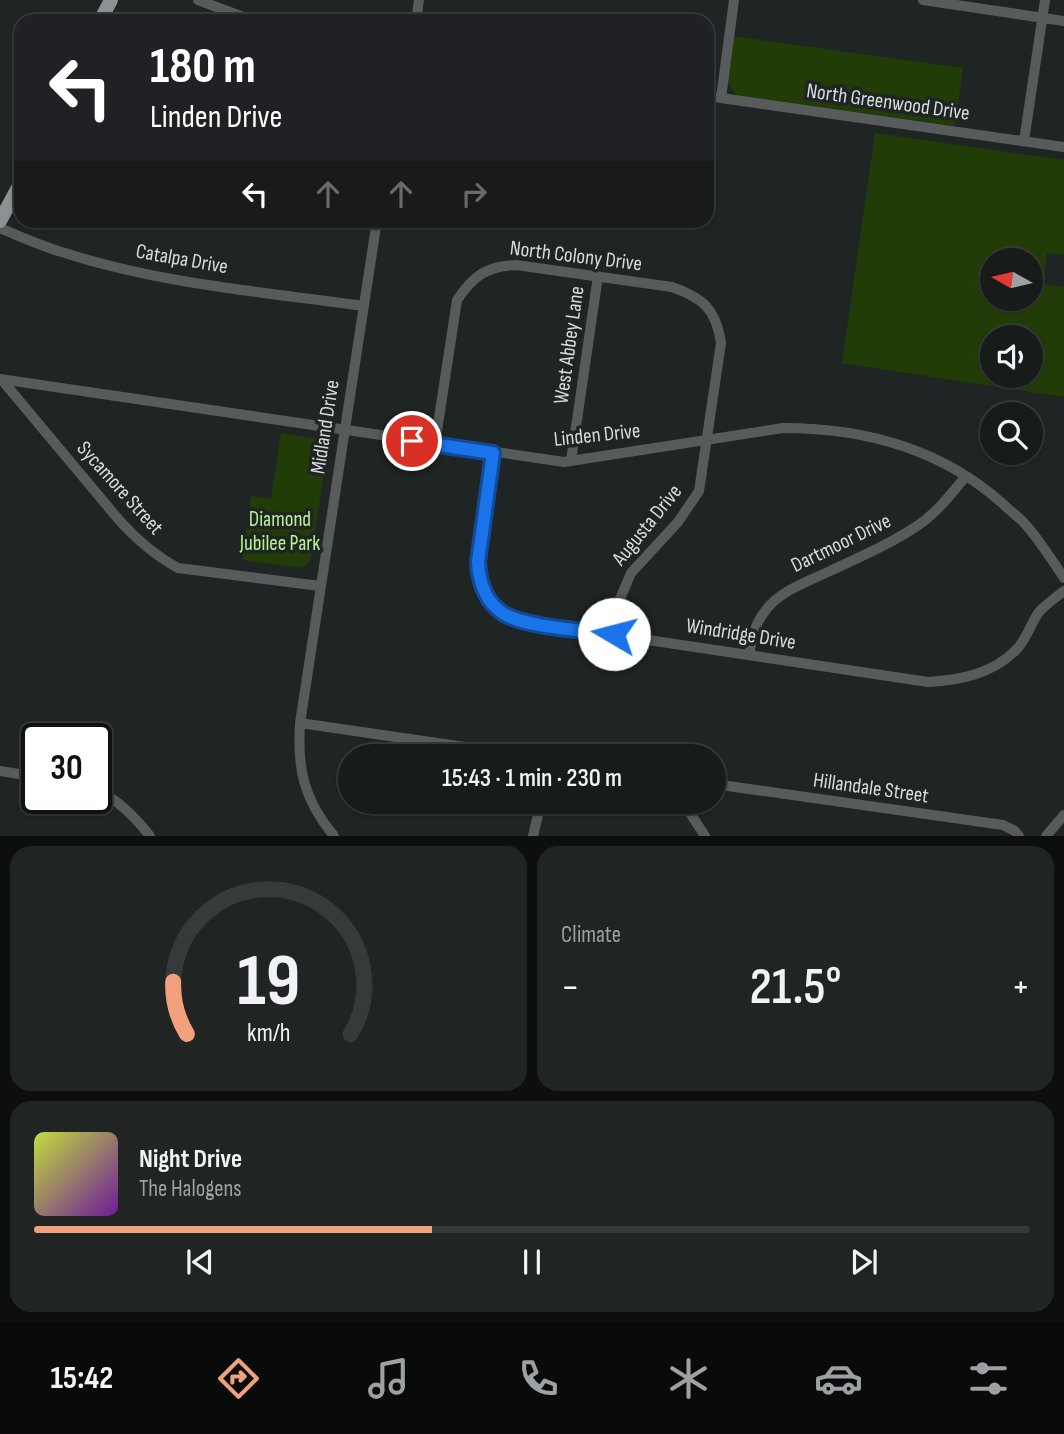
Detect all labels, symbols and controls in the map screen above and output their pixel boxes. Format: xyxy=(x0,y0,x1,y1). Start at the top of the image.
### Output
text: 180 m xyxy=(150,38,256,97)
icon: left xyxy=(35,42,126,133)
street label: North Greenwood Drive xyxy=(805,78,971,126)
text: Linden Drive xyxy=(150,98,282,137)
icon: left xyxy=(236,175,274,213)
icon: ahead xyxy=(309,175,347,213)
icon: ahead xyxy=(382,175,420,213)
icon: right xyxy=(455,175,493,213)
street label: North Colony Drive xyxy=(509,236,643,276)
street label: Catalpa Drive xyxy=(134,239,230,279)
north arrow xyxy=(980,248,1043,312)
map controls xyxy=(980,248,1043,465)
street label: West Abbey Lane xyxy=(548,284,590,406)
button: sound xyxy=(980,325,1043,388)
street label: Midland Drive xyxy=(305,378,345,476)
button: search xyxy=(980,402,1043,465)
pin xyxy=(382,411,442,471)
street label: Linden Drive xyxy=(553,418,641,452)
icon: arrive xyxy=(393,422,431,460)
street label: Sycamore Street xyxy=(72,436,168,540)
street label: Augusta Drive xyxy=(606,479,687,571)
park label: Diamond Jubilee Park xyxy=(239,507,320,556)
street label: Dartmoor Drive xyxy=(787,508,895,578)
position arrow xyxy=(577,597,651,671)
street label: Windridge Drive xyxy=(684,613,798,655)
speed limit sign: 30 xyxy=(21,723,112,814)
text: 15:43 · 1 min · 230 m xyxy=(442,763,622,794)
street label: Hillandale Street xyxy=(812,768,930,808)
text: Climate xyxy=(561,921,621,949)
text: 19 xyxy=(237,939,300,1027)
text: 21.5° xyxy=(750,956,841,1019)
text: − xyxy=(561,965,580,1010)
text: + xyxy=(1011,965,1030,1010)
text: km/h xyxy=(247,1018,290,1049)
text: Night Drive xyxy=(139,1144,242,1175)
text: The Halogens xyxy=(139,1175,242,1203)
icon: previous xyxy=(181,1243,219,1281)
icon: pause xyxy=(513,1243,551,1281)
icon: next xyxy=(845,1243,883,1281)
icon: directions xyxy=(214,1354,263,1403)
icon: music xyxy=(364,1354,413,1403)
icon: phone xyxy=(514,1354,563,1403)
icon: climate xyxy=(664,1354,713,1403)
icon: car xyxy=(814,1354,863,1403)
icon: filters xyxy=(964,1354,1013,1403)
text: 15:42 xyxy=(51,1359,113,1398)

